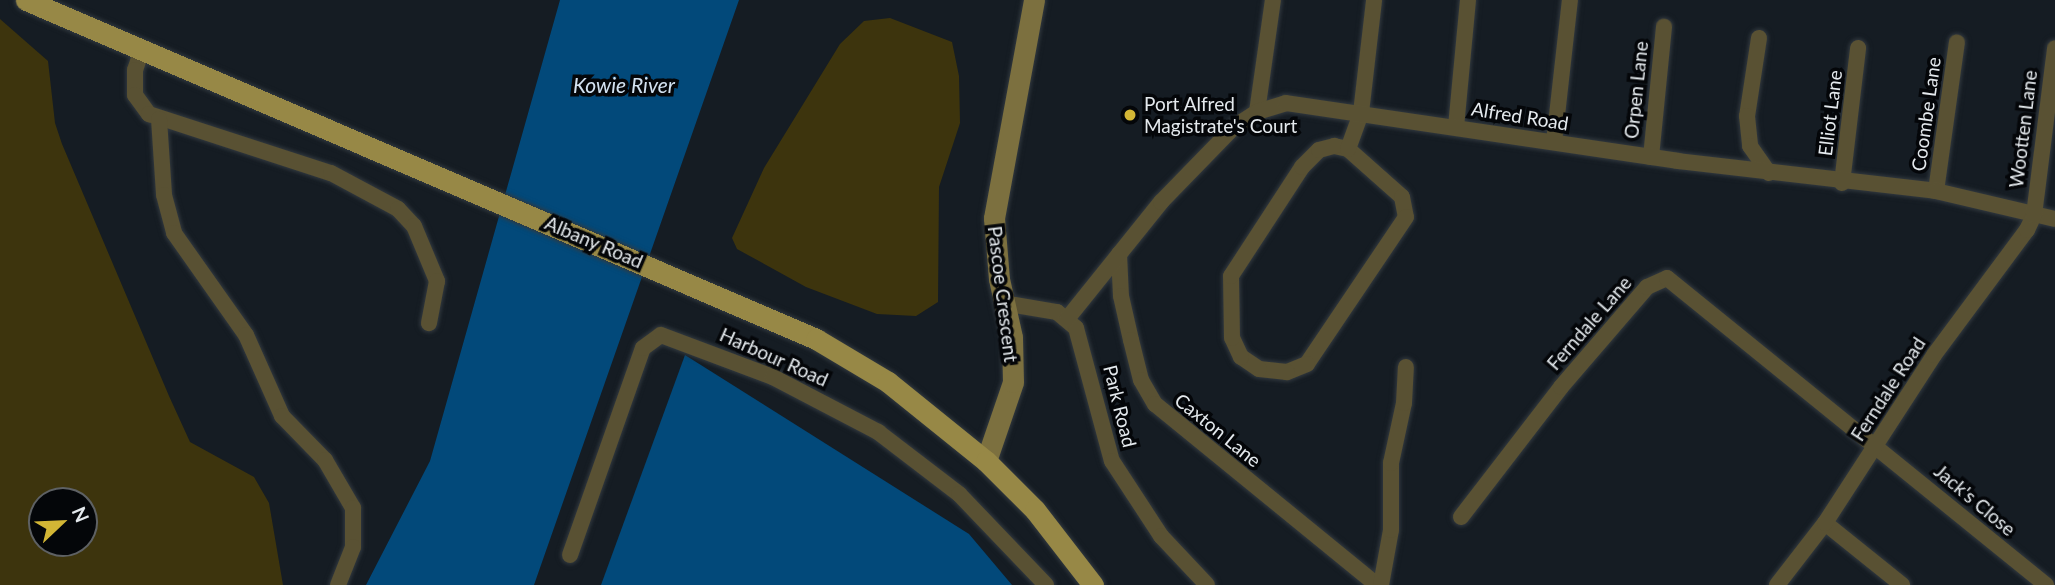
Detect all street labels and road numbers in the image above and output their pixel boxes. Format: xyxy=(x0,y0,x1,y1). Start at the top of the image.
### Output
street label: Orpen Lane xyxy=(1620,40,1652,140)
street label: Coombe Lane xyxy=(1907,55,1945,173)
street label: Elliot Lane xyxy=(1813,69,1847,157)
street label: Wootten Lane xyxy=(2004,69,2042,189)
street label: Alfred Road xyxy=(1470,97,1570,135)
street label: Albany Road xyxy=(541,211,647,273)
street label: Pascoe Crescent xyxy=(983,225,1023,363)
street label: Ferndale Lane xyxy=(1542,271,1636,375)
street label: Harbour Road xyxy=(716,323,832,391)
street label: Ferndale Road xyxy=(1846,333,1930,445)
street label: Park Road xyxy=(1099,362,1141,450)
street label: Caxton Lane xyxy=(1170,388,1266,472)
street label: Jack's Close xyxy=(1930,460,2020,540)

